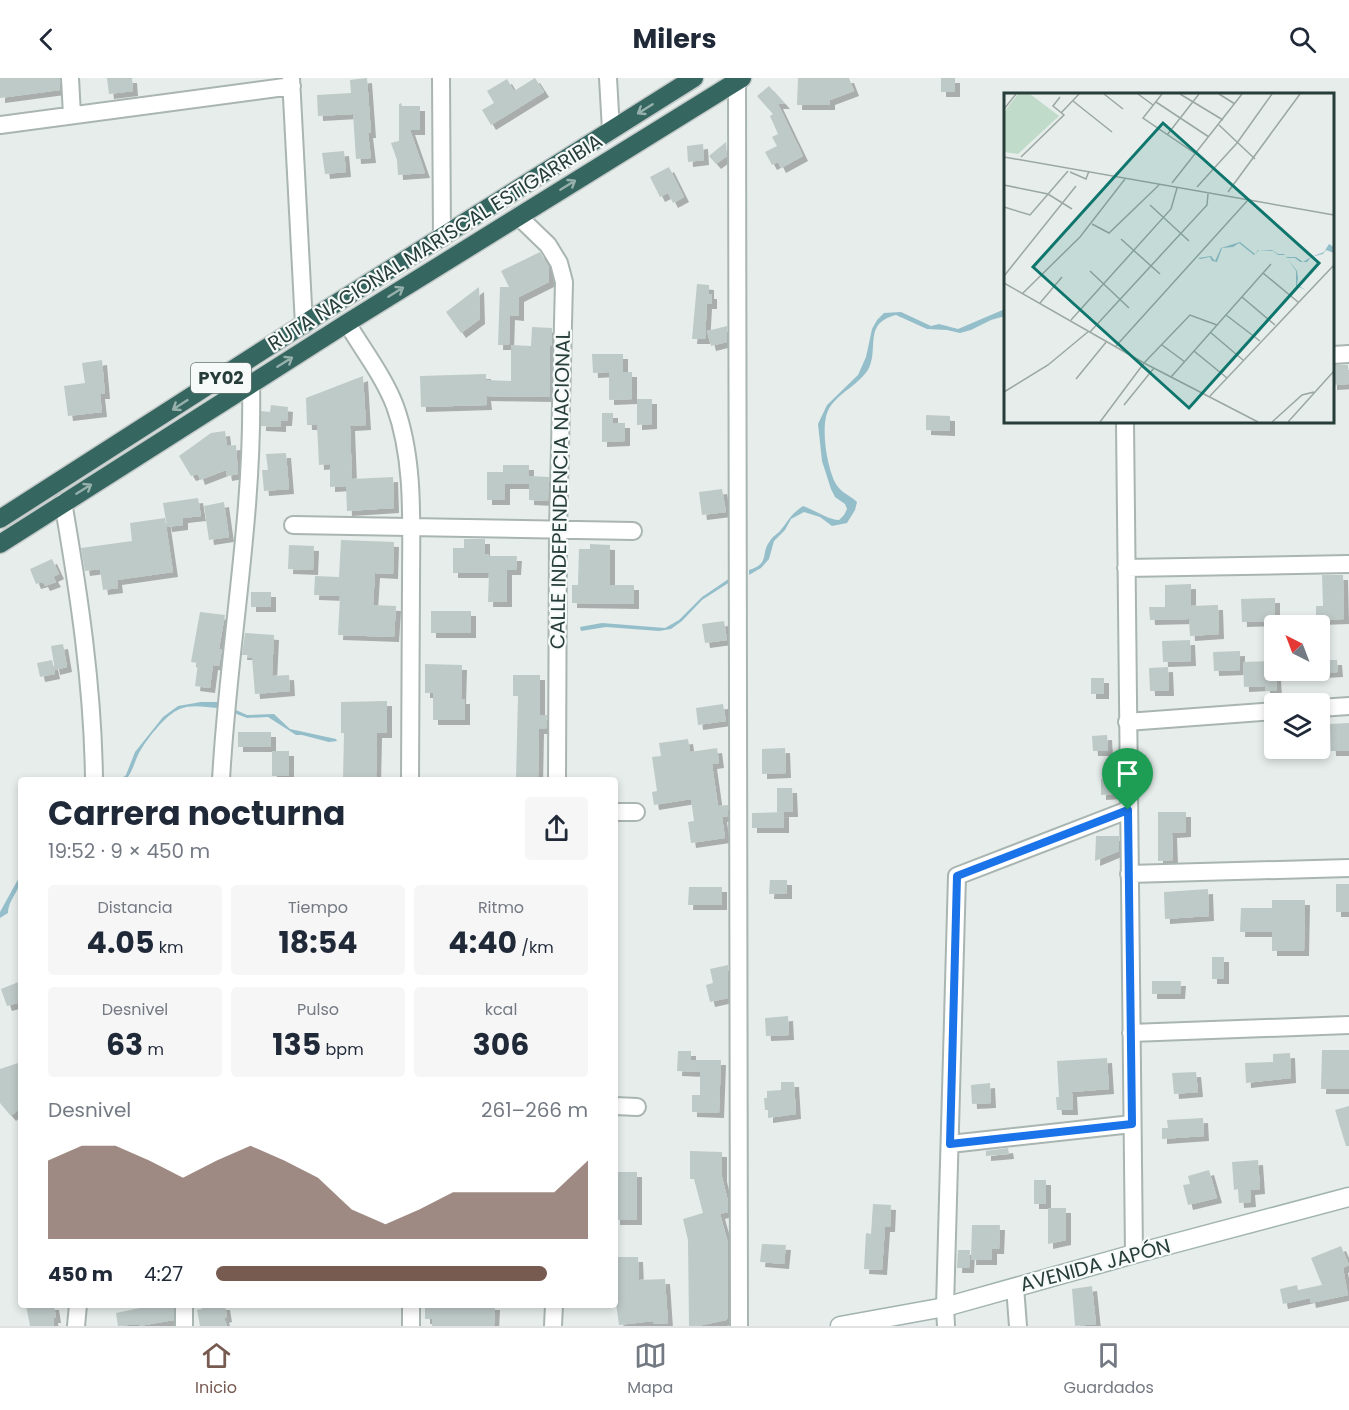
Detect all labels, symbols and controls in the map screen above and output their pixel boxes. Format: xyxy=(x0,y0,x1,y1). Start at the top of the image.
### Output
text: Milers xyxy=(633,20,716,57)
icon: back xyxy=(30,23,63,56)
icon: search xyxy=(1286,23,1319,56)
inset map xyxy=(1004,93,1334,423)
one-way arrow xyxy=(637,103,654,115)
street label: RUTA NACIONAL MARISCAL ESTIGARRIBIA xyxy=(262,127,608,357)
one-way arrow xyxy=(559,179,576,191)
one-way arrow xyxy=(387,286,404,298)
street label: CALLE INDEPENDENCIA NACIONAL xyxy=(543,330,577,649)
one-way arrow xyxy=(276,356,293,368)
road number: PY02 xyxy=(191,363,251,393)
one-way arrow xyxy=(171,398,188,411)
one-way arrow xyxy=(75,482,92,494)
north arrow xyxy=(1264,615,1330,681)
map controls xyxy=(1264,615,1330,759)
button: layers xyxy=(1264,693,1330,759)
pin xyxy=(1102,748,1153,810)
icon: arrive xyxy=(1111,757,1144,790)
text: Carrera nocturna xyxy=(48,790,345,837)
button: share xyxy=(525,797,588,860)
text: 19:52 · 9 × 450 m xyxy=(48,837,210,865)
text: Distancia xyxy=(98,896,172,919)
text: Tiempo xyxy=(288,896,348,919)
text: Ritmo xyxy=(478,896,524,919)
text: 4.05 xyxy=(87,921,154,964)
text: 18:54 xyxy=(278,921,358,964)
text: 4:40 xyxy=(448,921,517,964)
text: km xyxy=(154,936,183,959)
text: /km xyxy=(517,936,554,959)
text: Desnivel xyxy=(102,998,168,1021)
text: Pulso xyxy=(297,998,339,1021)
text: kcal xyxy=(485,998,517,1021)
text: 63 xyxy=(106,1023,143,1066)
text: 135 xyxy=(272,1023,321,1066)
text: 306 xyxy=(473,1023,529,1066)
text: m xyxy=(143,1038,164,1061)
text: bpm xyxy=(321,1038,364,1061)
text: Desnivel xyxy=(48,1096,131,1124)
text: 261–266 m xyxy=(481,1096,588,1124)
street label: AVENIDA JAPÓN xyxy=(1017,1231,1173,1299)
text: 450 m xyxy=(48,1260,113,1288)
text: 4:27 xyxy=(144,1260,183,1288)
tab: Inicio xyxy=(195,1339,237,1400)
tab: Mapa xyxy=(627,1339,673,1400)
tab: Guardados xyxy=(1063,1339,1154,1400)

